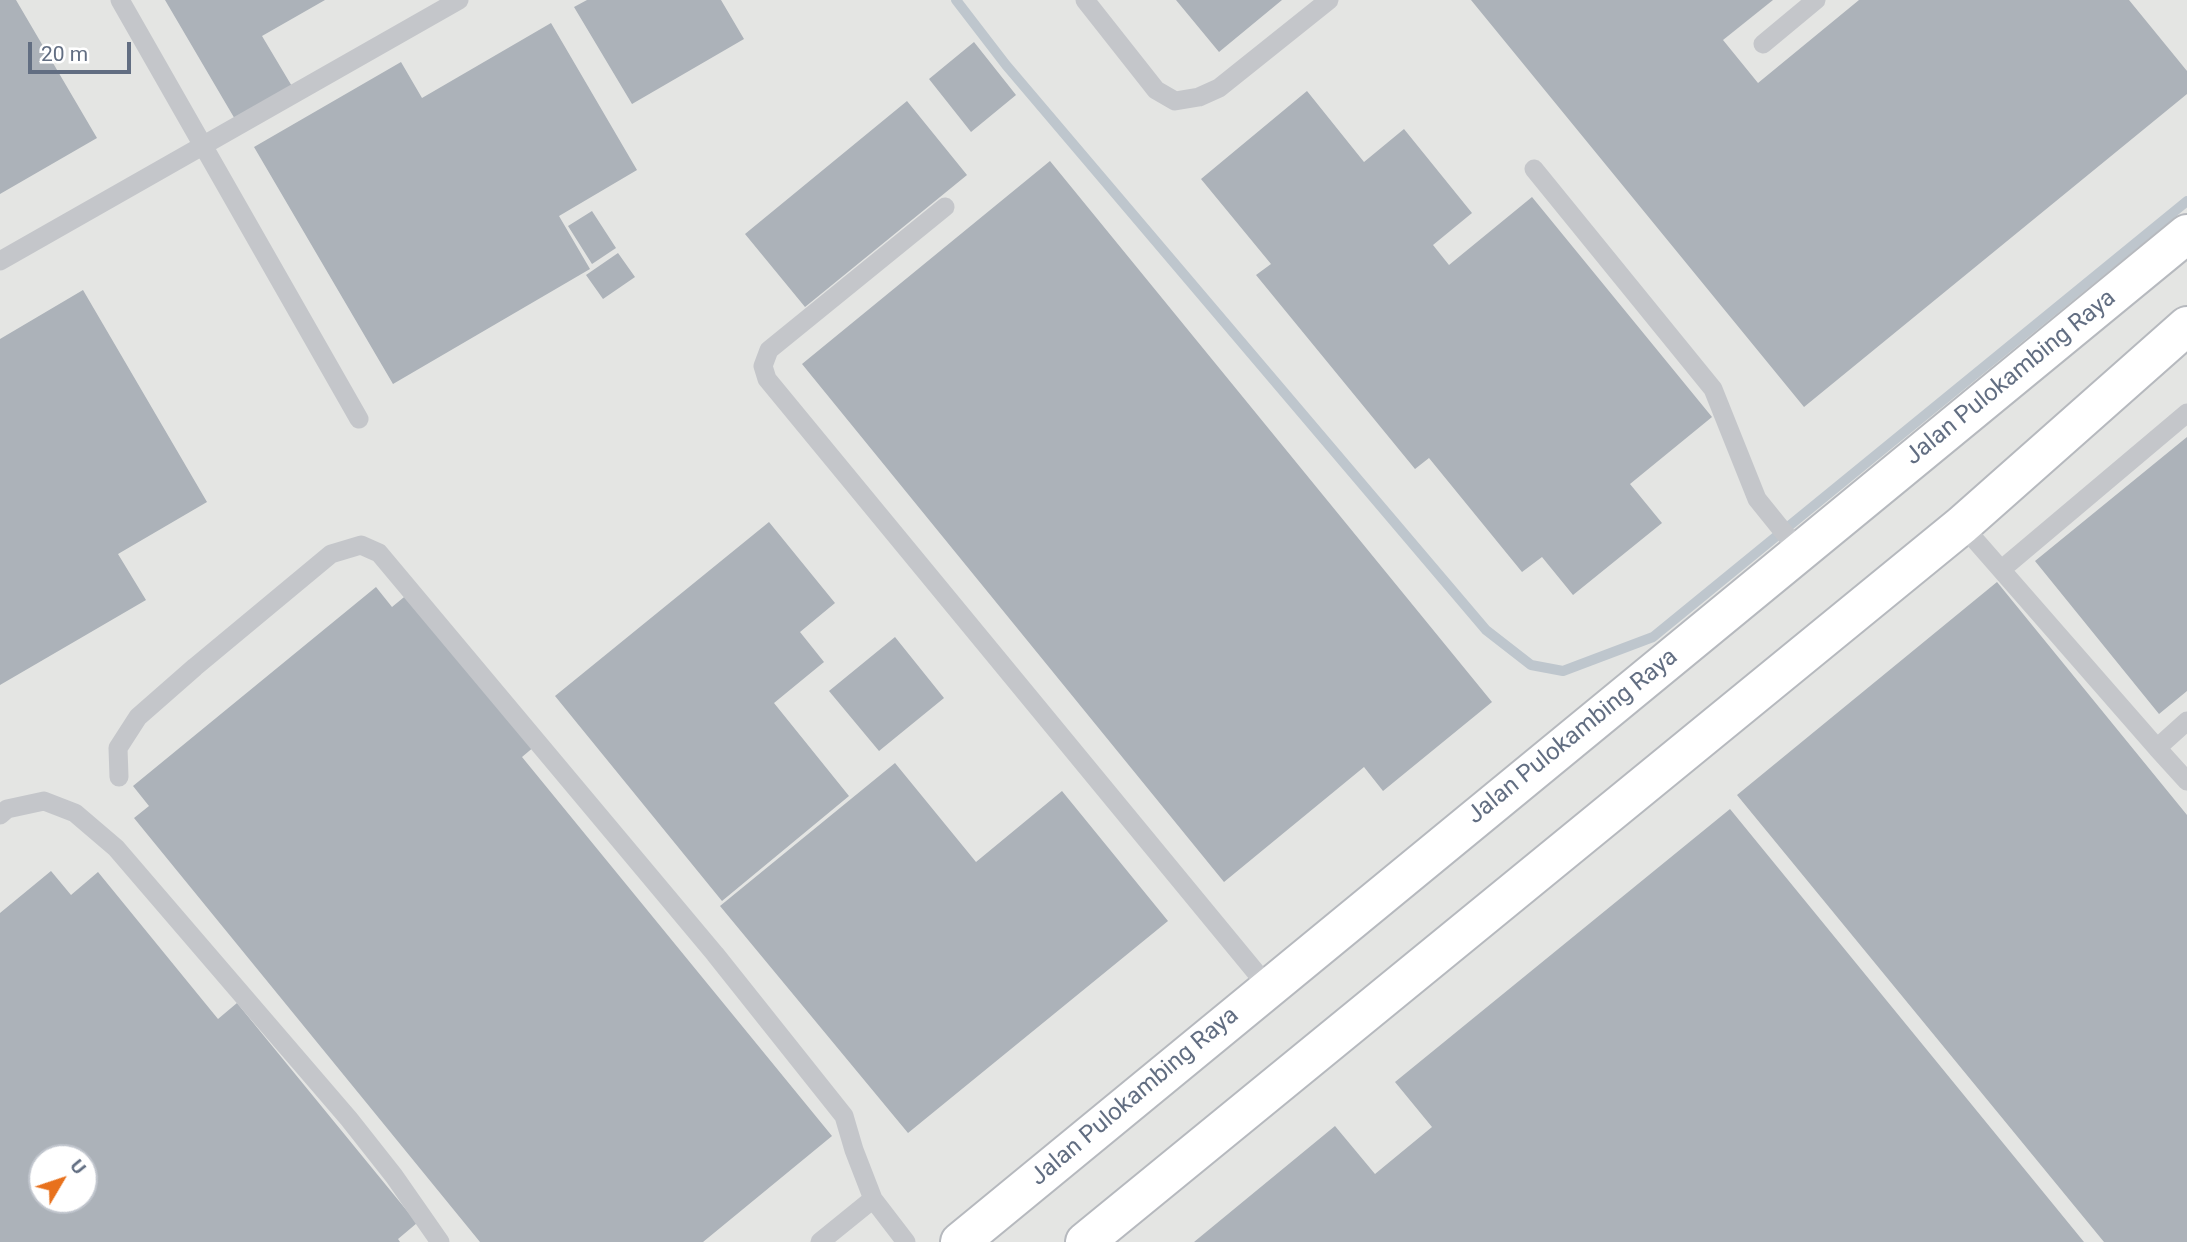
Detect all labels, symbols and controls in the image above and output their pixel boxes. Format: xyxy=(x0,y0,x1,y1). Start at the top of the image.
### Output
scale bar xyxy=(32,28,135,72)
text: 20 m xyxy=(41,42,88,66)
street label: Jalan Pulokambing Raya xyxy=(1900,284,2122,472)
street label: Jalan Pulokambing Raya xyxy=(1462,643,1684,831)
street label: Jalan Pulokambing Raya xyxy=(1025,1002,1245,1192)
north arrow xyxy=(28,1144,98,1214)
text: U xyxy=(65,1155,91,1179)

